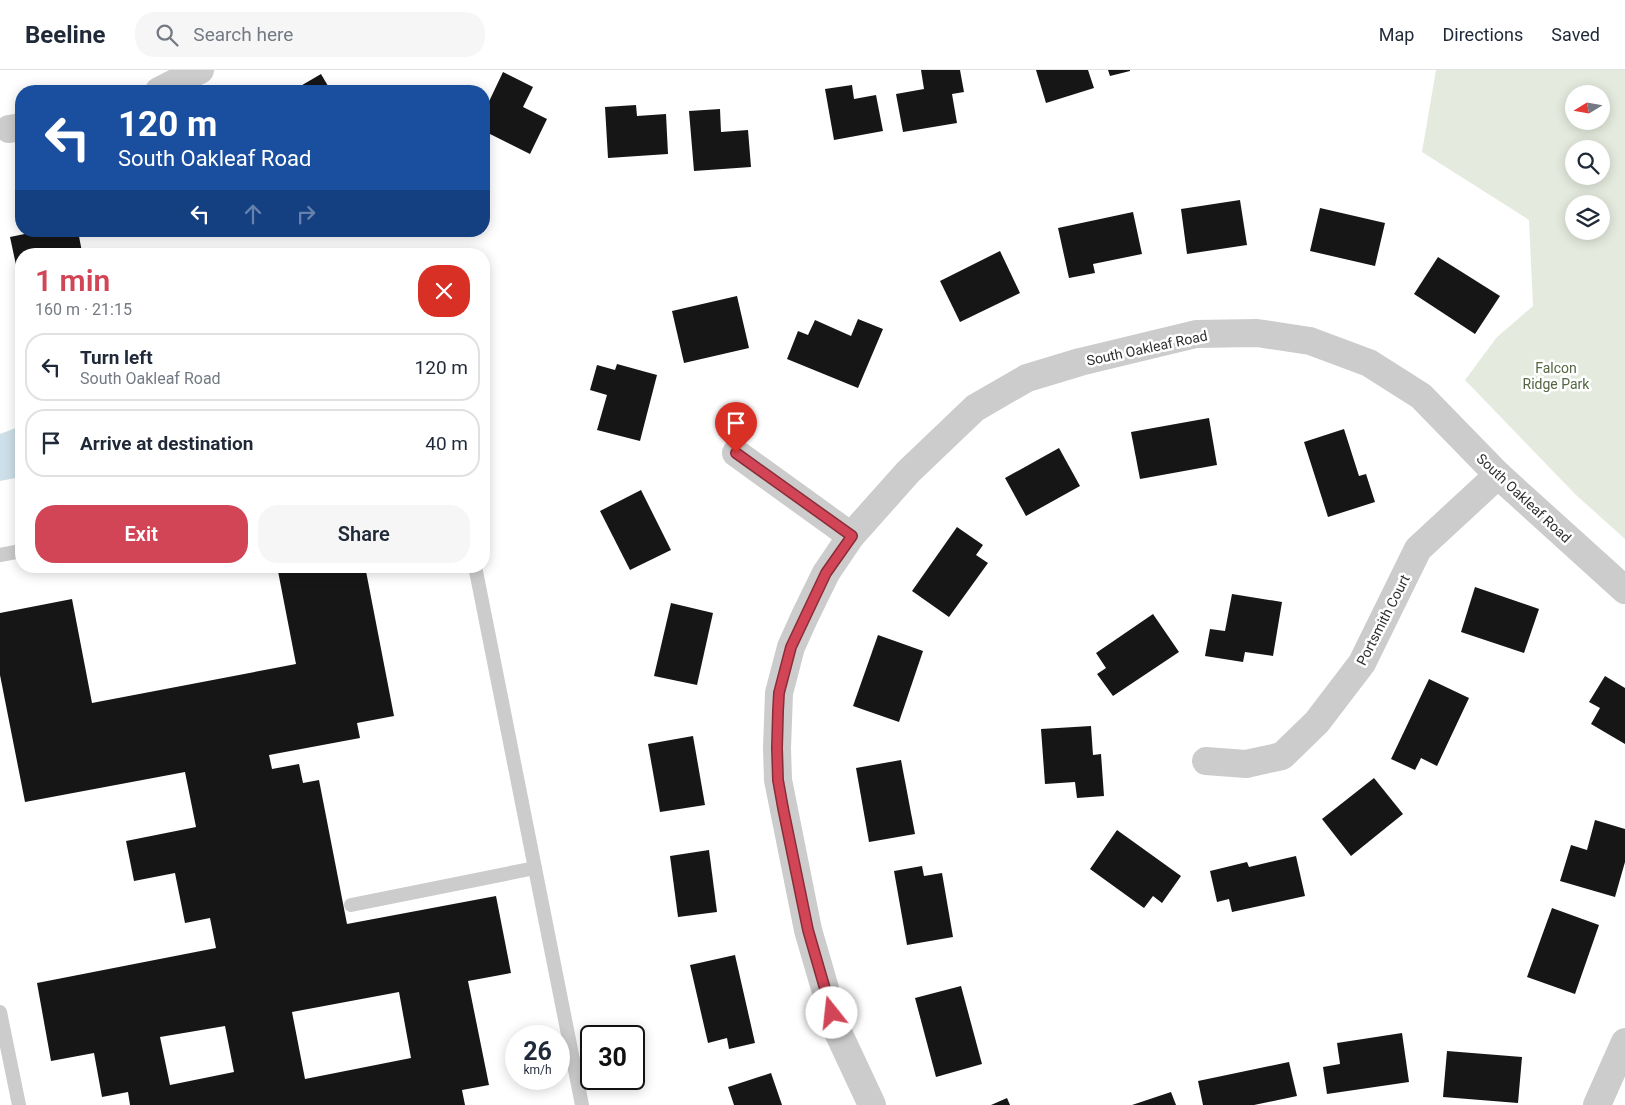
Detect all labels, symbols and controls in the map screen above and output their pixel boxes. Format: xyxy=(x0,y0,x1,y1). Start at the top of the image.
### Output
search box xyxy=(135,12,485,57)
text: Beeline xyxy=(25,21,105,49)
icon: search xyxy=(153,21,181,49)
text: Search here xyxy=(193,23,293,46)
text: Map xyxy=(1379,24,1414,45)
text: Directions xyxy=(1442,24,1523,45)
text: Saved xyxy=(1551,24,1600,45)
north arrow xyxy=(1565,85,1610,130)
map controls xyxy=(1565,85,1610,240)
text: 120 m xyxy=(118,104,217,145)
icon: left xyxy=(35,105,100,170)
button: search xyxy=(1565,140,1610,185)
text: South Oakleaf Road xyxy=(118,146,311,171)
button: layers xyxy=(1565,195,1610,240)
icon: left xyxy=(186,200,214,228)
icon: ahead xyxy=(239,200,267,228)
icon: right xyxy=(292,200,320,228)
text: 1 min xyxy=(35,263,110,298)
button: close xyxy=(418,265,470,317)
text: 160 m · 21:15 xyxy=(35,300,132,319)
street label: South Oakleaf Road xyxy=(1085,327,1209,369)
text: Turn left xyxy=(80,346,153,369)
icon: left xyxy=(37,353,65,381)
text: 120 m xyxy=(415,356,468,379)
park label: Falcon Ridge Park xyxy=(1523,360,1590,392)
text: South Oakleaf Road xyxy=(80,369,221,388)
pin xyxy=(715,402,757,453)
icon: arrive xyxy=(722,409,750,437)
icon: arrive xyxy=(37,429,65,457)
text: Arrive at destination xyxy=(80,432,253,455)
text: 40 m xyxy=(425,432,468,455)
street label: South Oakleaf Road xyxy=(1474,450,1574,546)
button: Exit xyxy=(35,505,248,563)
button: Share xyxy=(258,505,470,563)
street label: Portsmith Court xyxy=(1353,572,1413,668)
position arrow xyxy=(805,986,857,1038)
speed limit sign: 30 xyxy=(580,1025,645,1090)
text: 26 xyxy=(523,1037,552,1066)
text: km/h xyxy=(523,1063,552,1077)

